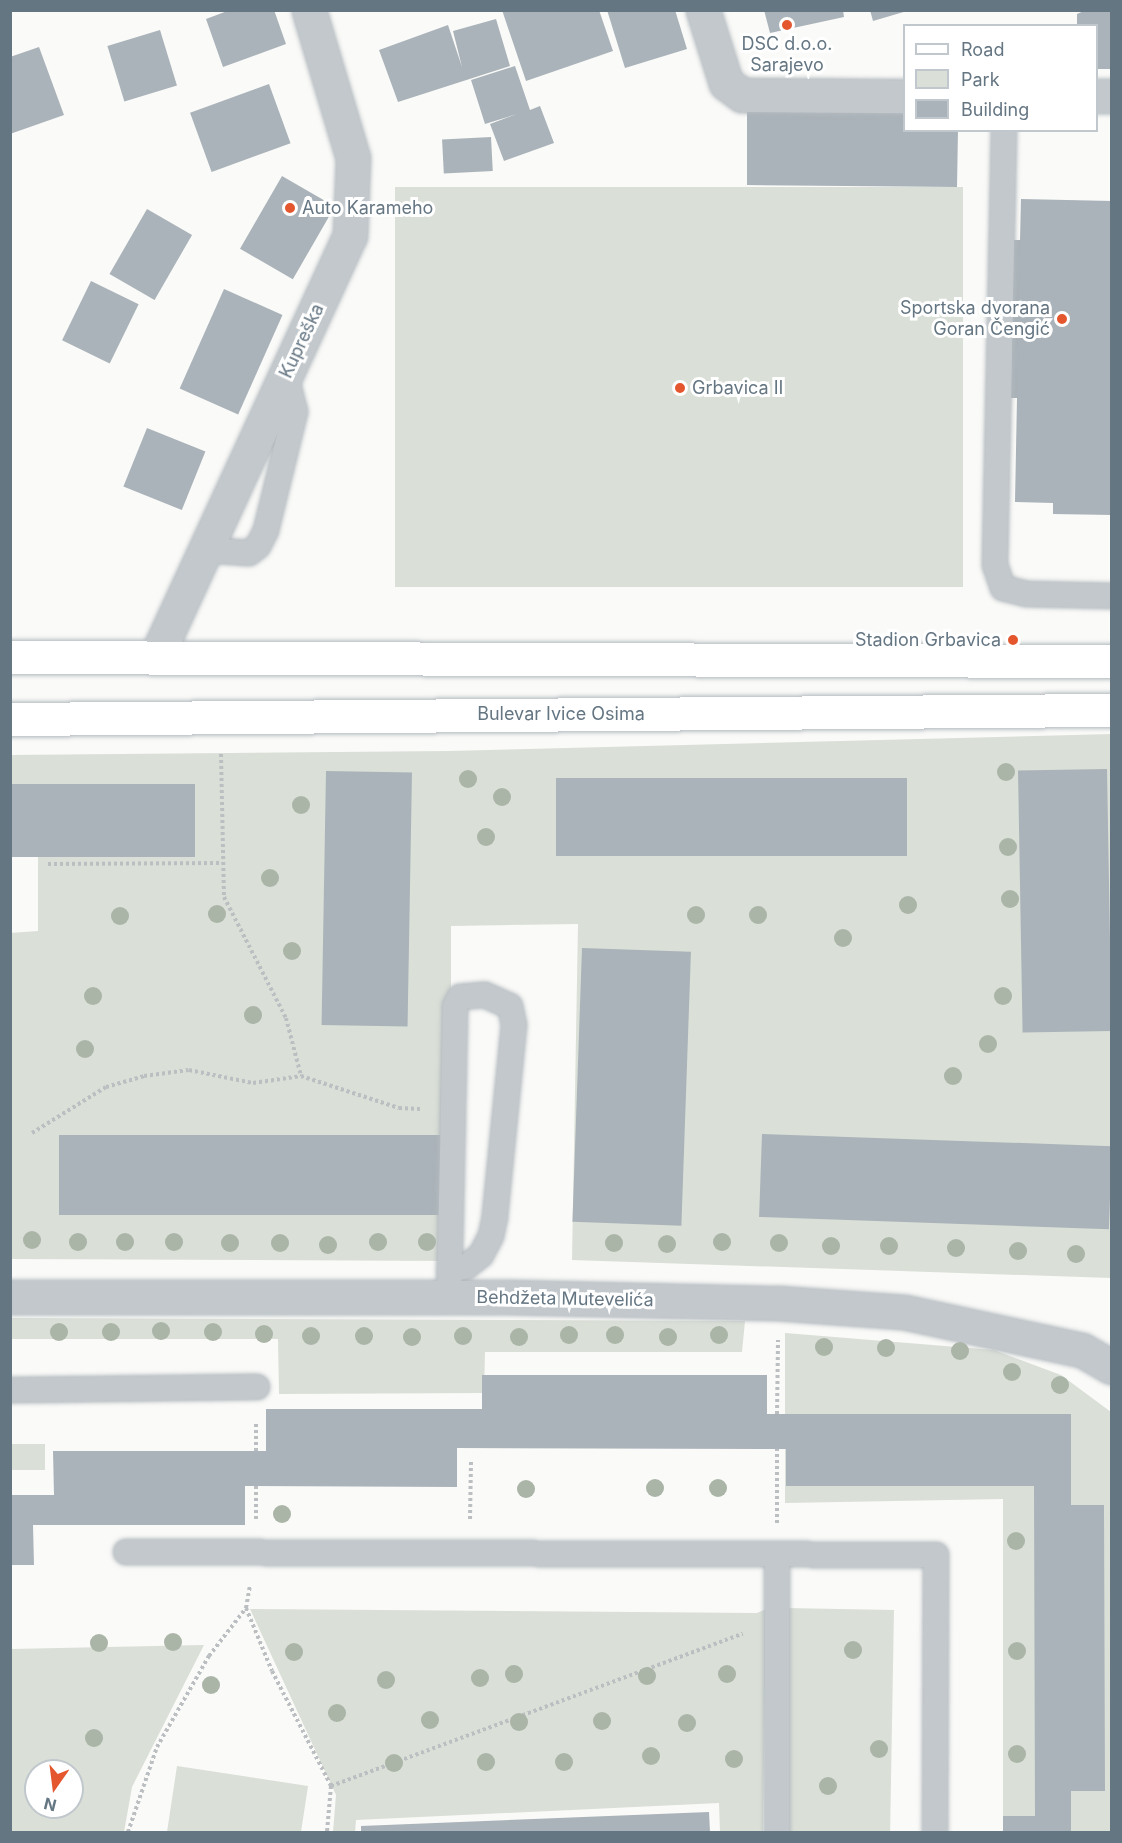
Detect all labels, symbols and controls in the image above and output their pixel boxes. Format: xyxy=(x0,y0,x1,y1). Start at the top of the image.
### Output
marker: DSC d.o.o. Sarajevo xyxy=(780,18,794,32)
legend xyxy=(903,24,1098,132)
place label: DSC d.o.o. Sarajevo xyxy=(742,34,832,76)
text: Road xyxy=(961,39,1004,60)
text: Park xyxy=(961,69,1000,90)
text: Building xyxy=(961,99,1029,120)
place label: Auto Karameho xyxy=(302,197,433,219)
marker: Auto Karameho xyxy=(283,201,297,215)
place label: Sportska dvorana Goran Čengić xyxy=(900,298,1050,340)
street label: Kupreška xyxy=(275,300,329,382)
marker: Sportska dvorana Goran Čengić xyxy=(1055,312,1069,326)
place label: Grbavica II xyxy=(692,377,783,399)
marker: Grbavica II xyxy=(673,381,687,395)
place label: Stadion Grbavica xyxy=(855,629,1001,651)
marker: Stadion Grbavica xyxy=(1006,633,1020,647)
street label: Bulevar Ivice Osima xyxy=(477,703,645,725)
street label: Behdžeta Mutevelića xyxy=(476,1287,654,1311)
north arrow xyxy=(24,1759,84,1819)
text: N xyxy=(42,1793,58,1816)

